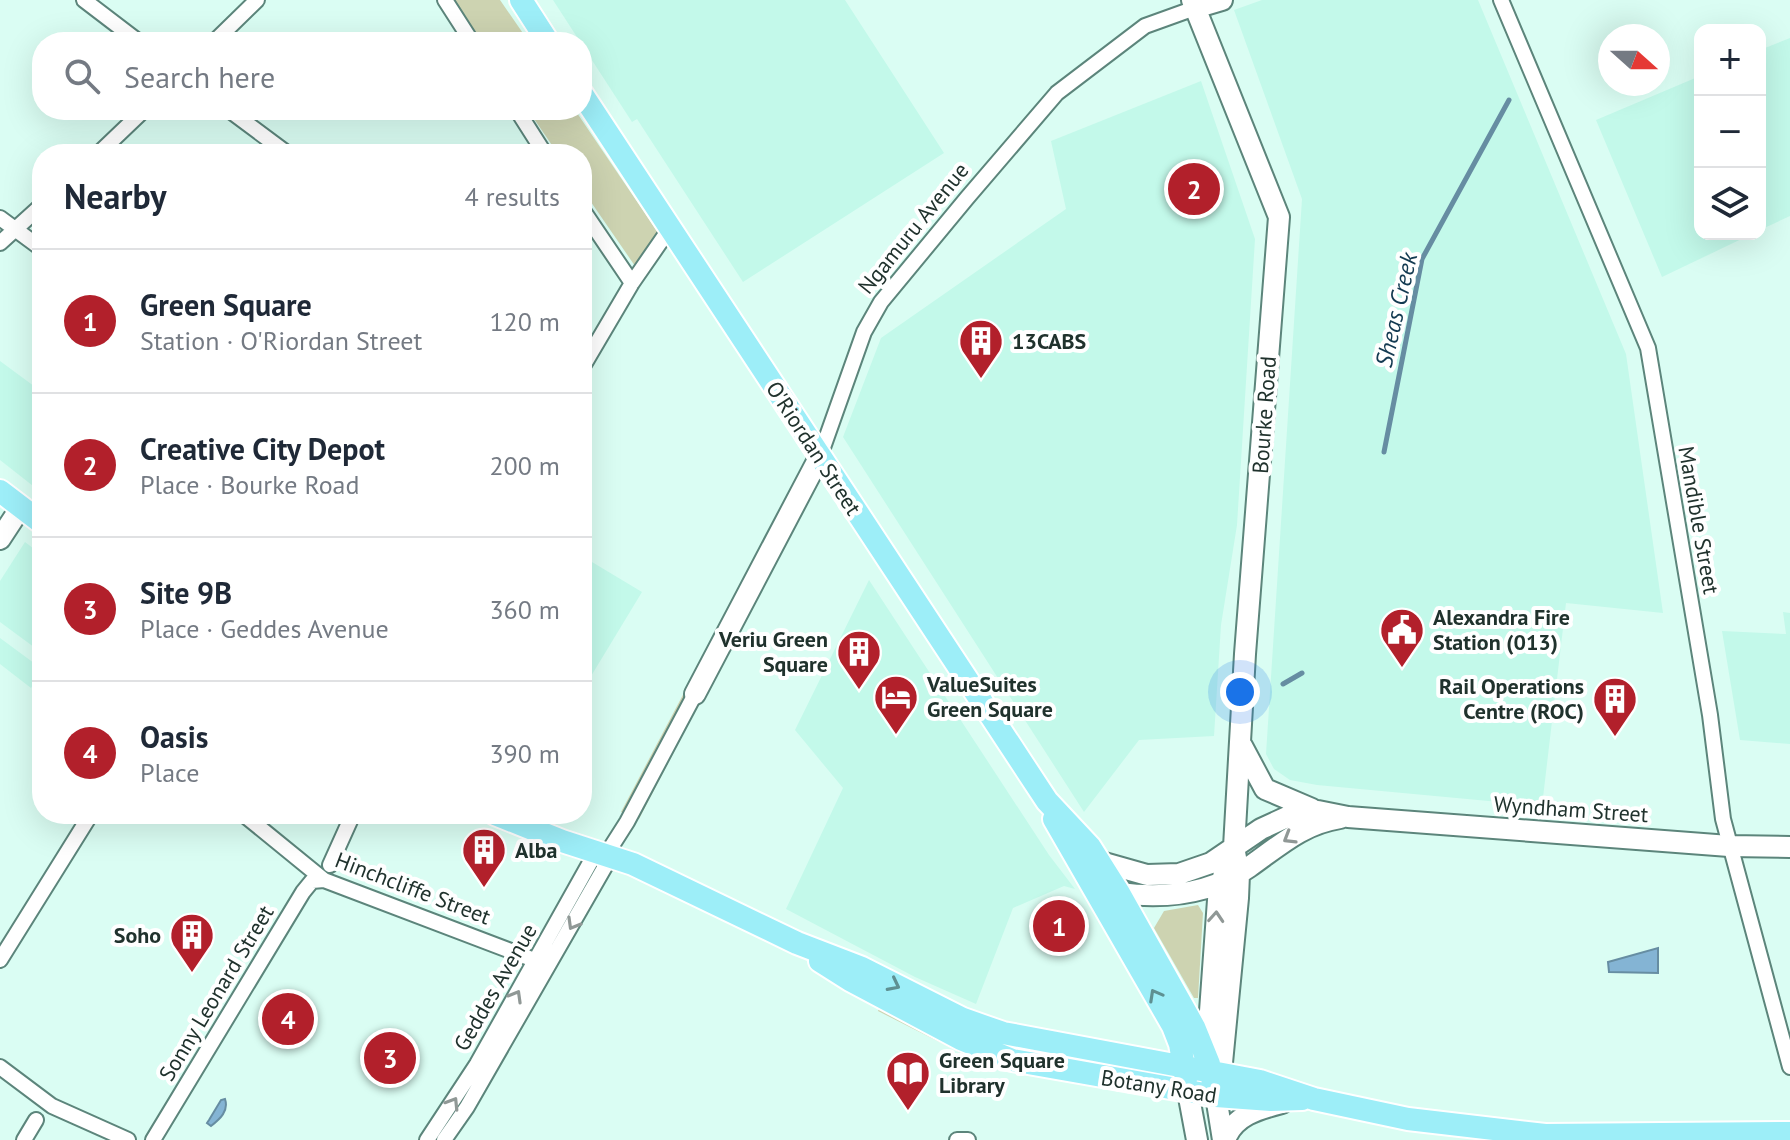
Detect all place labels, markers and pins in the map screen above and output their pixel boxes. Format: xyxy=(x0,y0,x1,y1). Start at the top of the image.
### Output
pin: 2 xyxy=(1168,159,1220,219)
building icon: 13CABS xyxy=(957,317,1005,380)
place label: 13CABS xyxy=(1012,327,1086,355)
place label: Alexandra Fire Station (013) xyxy=(1433,603,1570,656)
public building icon: Alexandra Fire Station (013) xyxy=(1378,606,1426,669)
place label: Veriu Green Square xyxy=(718,625,828,678)
building icon: Veriu Green Square xyxy=(835,628,883,691)
place label: ValueSuites Green Square xyxy=(926,670,1053,723)
place label: Rail Operations Centre (ROC) xyxy=(1439,672,1584,725)
hotel icon: ValueSuites Green Square xyxy=(872,673,920,736)
building icon: Rail Operations Centre (ROC) xyxy=(1591,675,1639,738)
building icon: Alba xyxy=(460,826,508,889)
place label: Alba xyxy=(515,836,558,864)
pin: 1 xyxy=(1033,896,1085,956)
building icon: Soho xyxy=(168,911,216,974)
place label: Soho xyxy=(114,921,161,949)
pin: 4 xyxy=(262,989,314,1049)
pin: 3 xyxy=(364,1028,416,1088)
place label: Green Square Library xyxy=(939,1046,1065,1099)
library icon: Green Square Library xyxy=(884,1049,932,1112)

